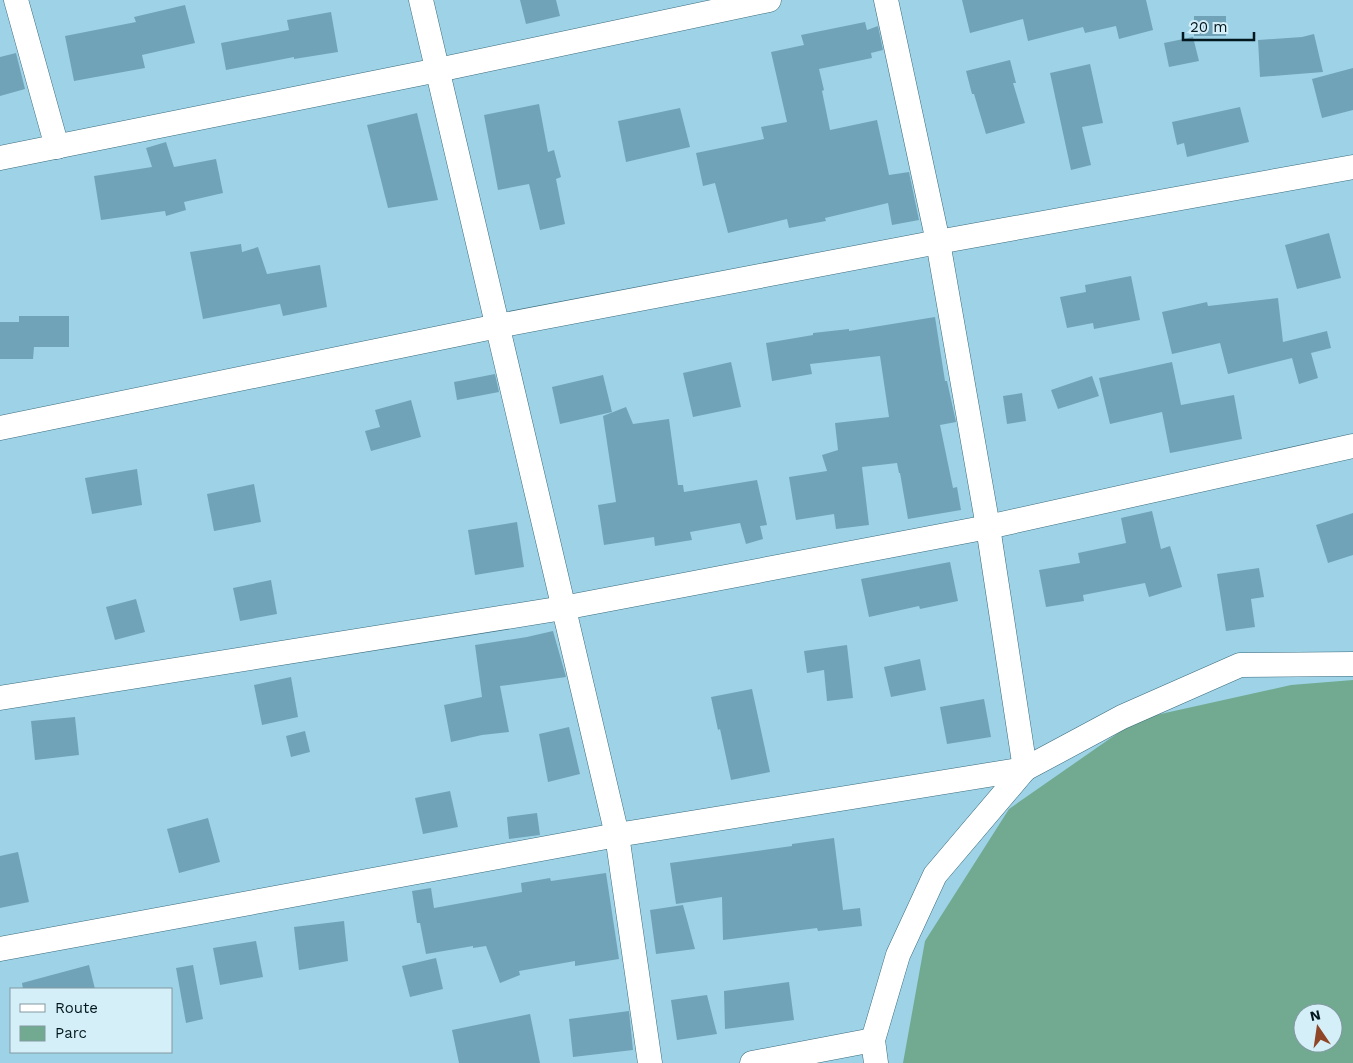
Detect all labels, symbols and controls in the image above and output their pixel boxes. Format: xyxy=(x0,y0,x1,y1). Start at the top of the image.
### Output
scale bar xyxy=(1183,10,1254,42)
text: 20 m xyxy=(1190,18,1228,36)
legend xyxy=(10,988,172,1053)
text: Route xyxy=(55,999,98,1017)
north arrow xyxy=(1293,1003,1343,1053)
text: N xyxy=(1308,1006,1322,1024)
text: Parc xyxy=(55,1024,87,1042)

